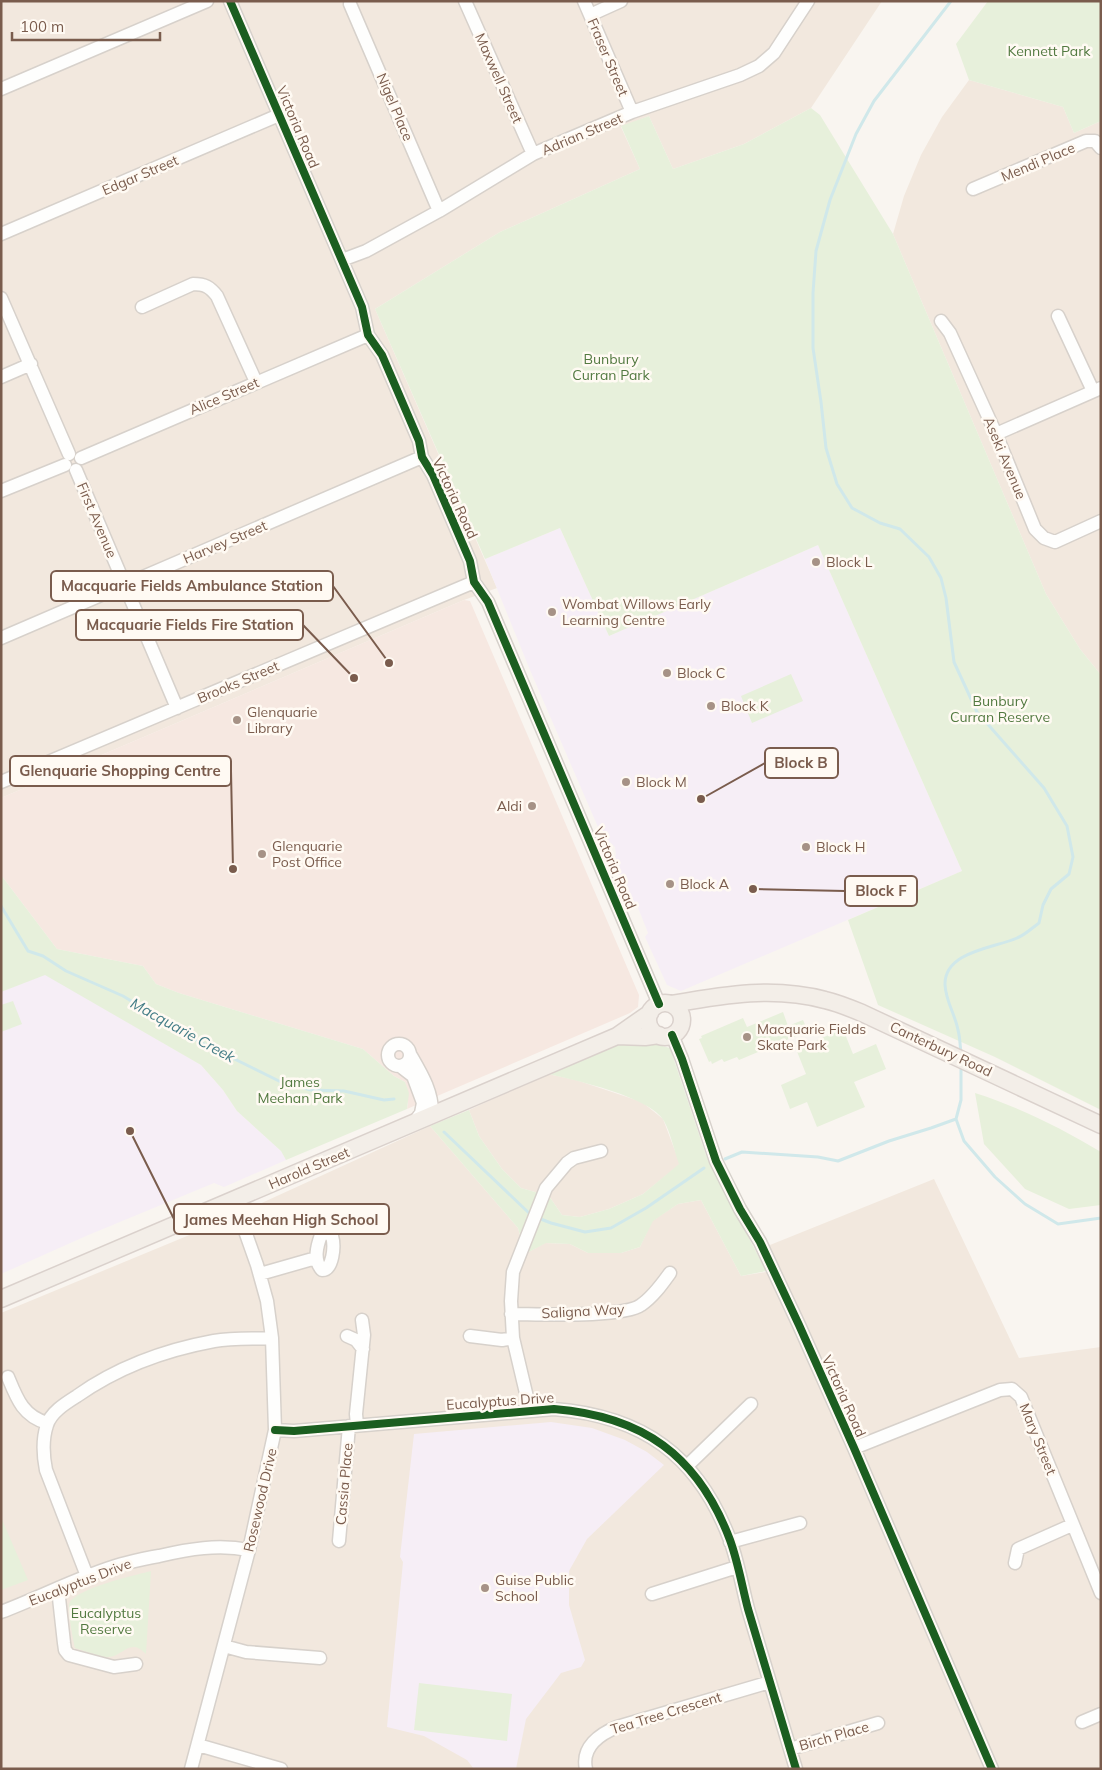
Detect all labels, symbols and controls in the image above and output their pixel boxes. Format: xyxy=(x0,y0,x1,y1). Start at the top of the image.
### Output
scale bar xyxy=(12,10,160,42)
street label: Fraser Street xyxy=(583,15,633,99)
text: 100 m xyxy=(20,17,64,36)
street label: Maxwell Street xyxy=(471,30,527,126)
park label: Kennett Park xyxy=(1007,42,1091,60)
street label: Nigel Place xyxy=(373,70,417,144)
street label: Victoria Road xyxy=(273,83,323,171)
street label: Adrian Street xyxy=(539,109,625,159)
street label: Mendi Place xyxy=(998,138,1078,186)
street label: Edgar Street xyxy=(99,151,181,199)
park label: Bunbury Curran Park xyxy=(572,350,650,384)
street label: Alice Street xyxy=(187,373,262,419)
street label: Aseki Avenue xyxy=(980,414,1030,502)
street label: Victoria Road xyxy=(428,454,482,542)
street label: First Avenue xyxy=(73,479,121,561)
street label: Harvey Street xyxy=(180,516,270,568)
place label: Block L xyxy=(826,553,873,571)
marker: Block L xyxy=(810,556,822,568)
callout: Macquarie Fields Ambulance Station xyxy=(51,571,333,601)
text: Macquarie Fields Ambulance Station xyxy=(61,576,323,595)
place label: Wombat Willows Early Learning Centre xyxy=(562,595,711,629)
marker: Wombat Willows Early Learning Centre xyxy=(546,606,558,618)
callout: Macquarie Fields Fire Station xyxy=(76,610,303,640)
text: Macquarie Fields Fire Station xyxy=(86,615,294,634)
street label: Brooks Street xyxy=(194,657,282,707)
place label: Block C xyxy=(677,664,725,682)
marker: Block C xyxy=(661,667,673,679)
park label: Bunbury Curran Reserve xyxy=(950,692,1050,726)
place label: Block K xyxy=(721,697,770,715)
marker: Block K xyxy=(705,700,717,712)
place label: Glenquarie Library xyxy=(247,703,317,737)
marker: Glenquarie Library xyxy=(231,714,243,726)
callout: Block B xyxy=(765,748,838,778)
text: Block B xyxy=(774,753,828,772)
callout: Glenquarie Shopping Centre xyxy=(10,756,231,786)
text: Glenquarie Shopping Centre xyxy=(19,761,221,780)
place label: Block M xyxy=(636,773,687,791)
marker: Block M xyxy=(620,776,632,788)
place label: Aldi xyxy=(497,797,522,815)
marker: Aldi xyxy=(526,800,538,812)
street label: Victoria Road xyxy=(590,824,640,912)
place label: Glenquarie Post Office xyxy=(272,837,342,871)
place label: Block H xyxy=(816,838,865,856)
marker: Block H xyxy=(800,841,812,853)
marker: Glenquarie Post Office xyxy=(256,848,268,860)
place label: Block A xyxy=(680,875,730,893)
callout: Block F xyxy=(845,876,917,906)
marker: Block A xyxy=(664,878,676,890)
text: Block F xyxy=(855,881,907,900)
water label: Macquarie Creek xyxy=(127,993,240,1067)
street label: Canterbury Road xyxy=(887,1017,995,1081)
place label: Macquarie Fields Skate Park xyxy=(757,1020,866,1054)
marker: Macquarie Fields Skate Park xyxy=(741,1031,753,1043)
park label: James Meehan Park xyxy=(257,1073,343,1107)
street label: Harold Street xyxy=(266,1143,352,1193)
callout: James Meehan High School xyxy=(174,1204,389,1234)
text: James Meehan High School xyxy=(183,1210,379,1229)
street label: Saligna Way xyxy=(541,1300,625,1322)
street label: Victoria Road xyxy=(818,1352,870,1440)
street label: Eucalyptus Drive xyxy=(445,1388,555,1414)
street label: Mary Street xyxy=(1015,1401,1061,1478)
street label: Cassia Place xyxy=(331,1442,357,1526)
street label: Rosewood Drive xyxy=(239,1446,281,1554)
street label: Eucalyptus Drive xyxy=(26,1554,134,1610)
place label: Guise Public School xyxy=(495,1571,574,1605)
marker: Guise Public School xyxy=(479,1582,491,1594)
park label: Eucalyptus Reserve xyxy=(71,1604,141,1638)
street label: Tea Tree Crescent xyxy=(608,1688,724,1738)
street label: Birch Place xyxy=(797,1717,871,1755)

